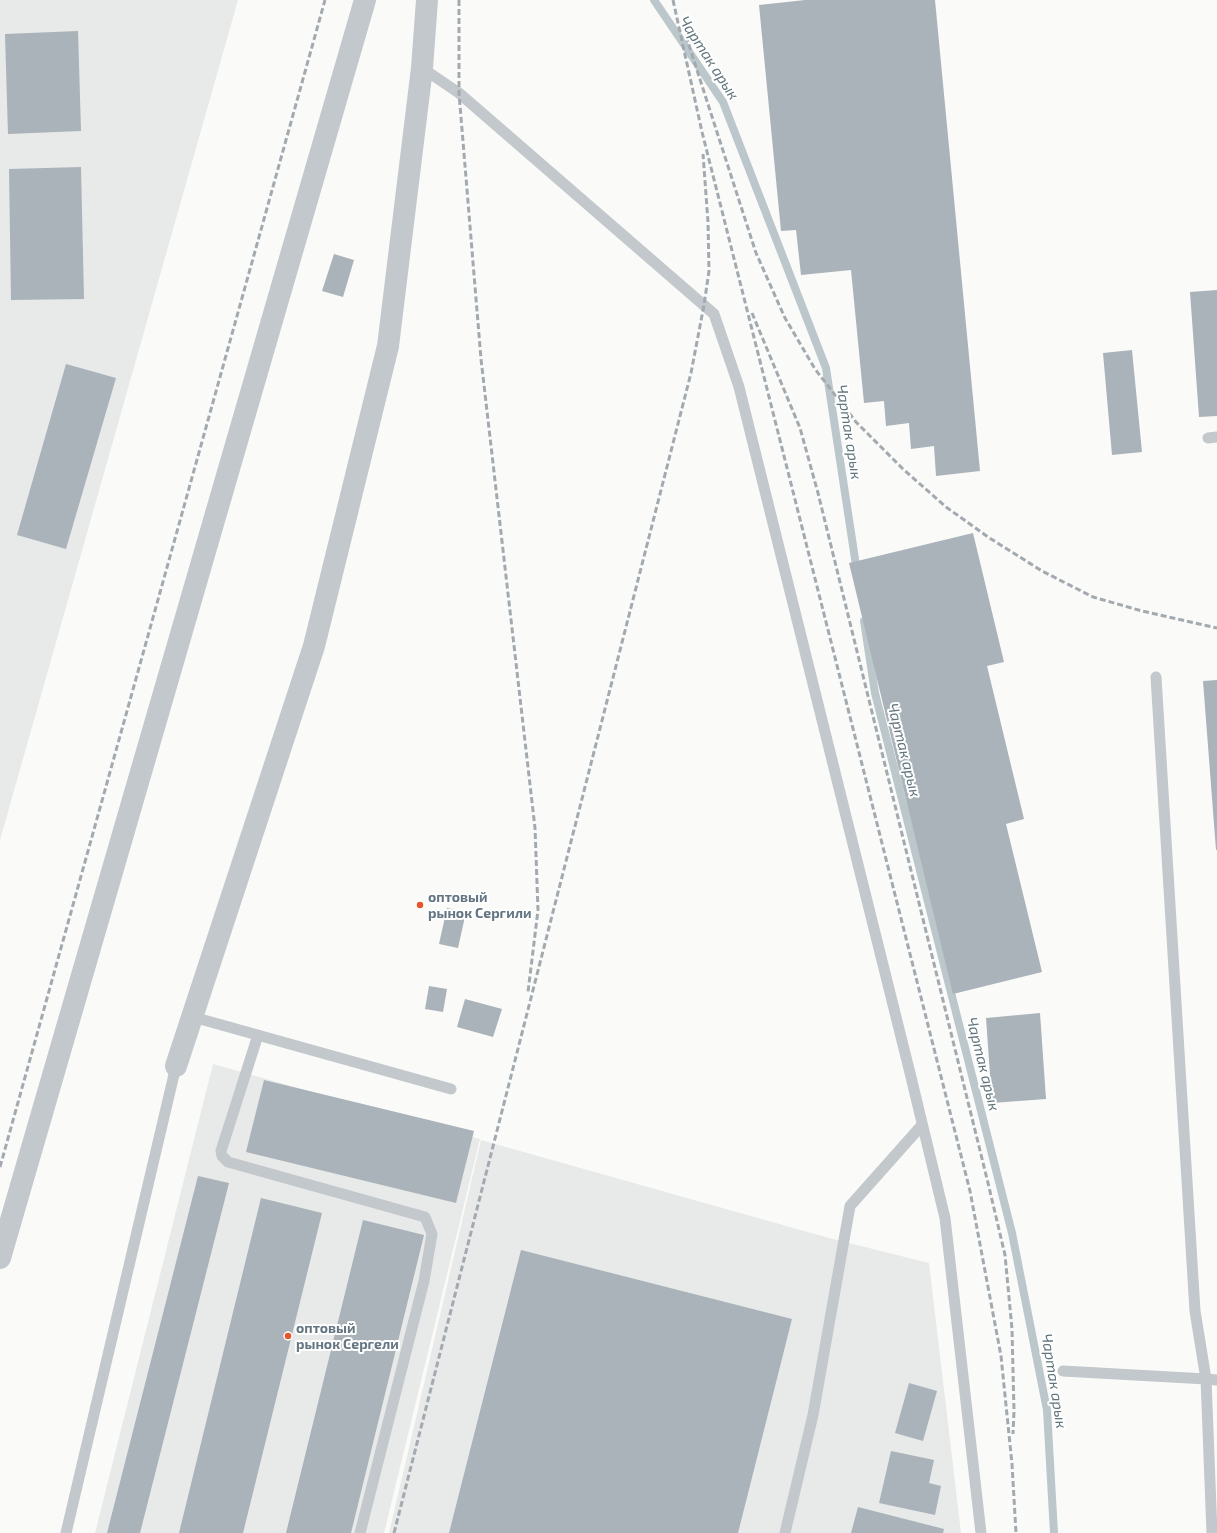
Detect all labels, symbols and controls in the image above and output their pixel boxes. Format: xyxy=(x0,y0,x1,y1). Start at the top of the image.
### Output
water label: Чартак арык xyxy=(675,13,743,103)
water label: Чартак арык xyxy=(833,383,865,481)
water label: Чартак арык xyxy=(884,701,924,799)
place label: оптовый рынок Сергили xyxy=(428,889,532,922)
marker: оптовый рынок Сергили xyxy=(415,900,425,910)
water label: Чартак арык xyxy=(963,1015,1003,1113)
place label: оптовый рынок Сергели xyxy=(296,1320,399,1352)
marker: оптовый рынок Сергели xyxy=(283,1331,293,1341)
water label: Чартак арык xyxy=(1038,1332,1070,1430)

